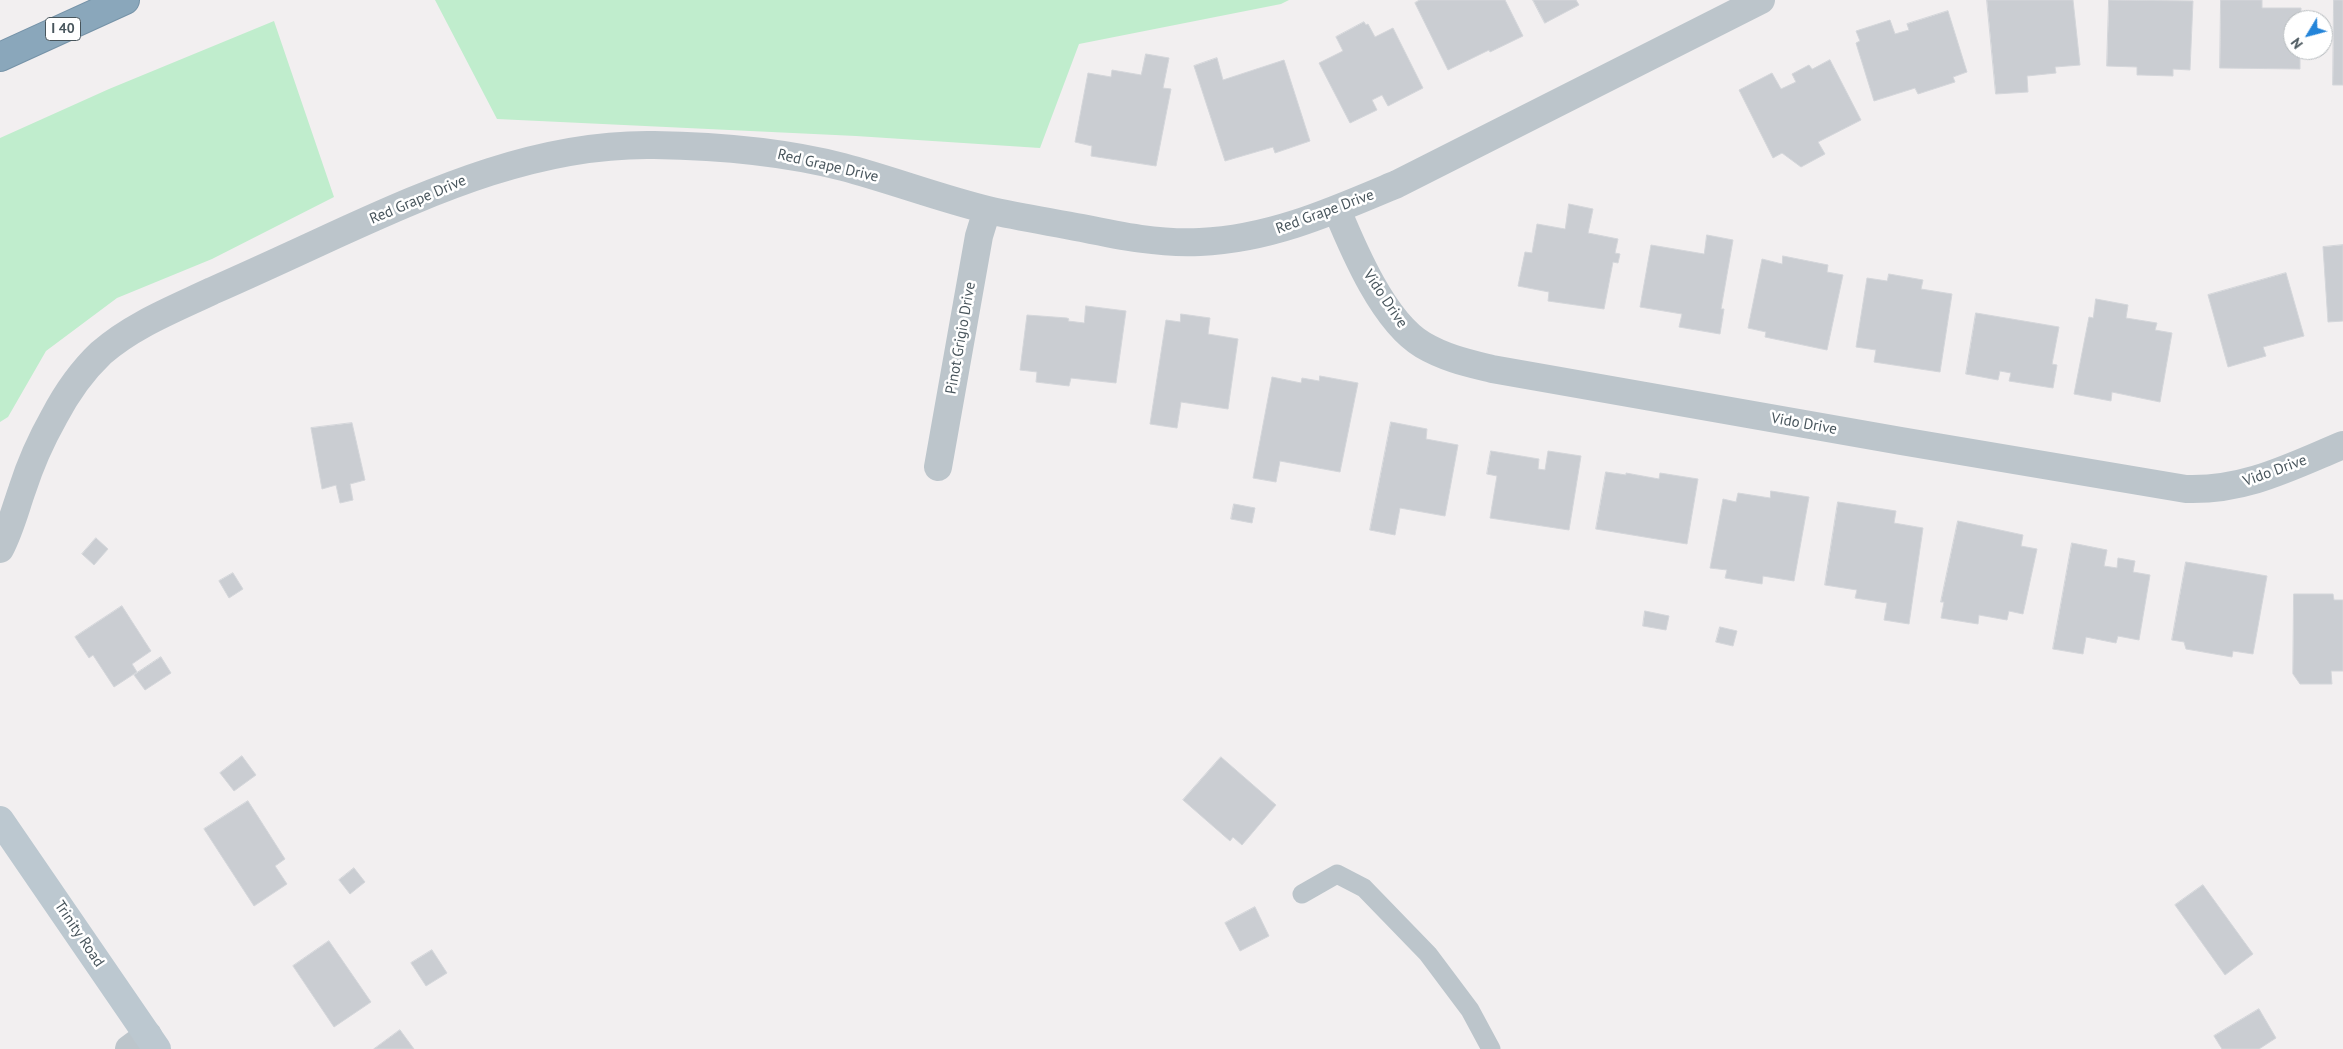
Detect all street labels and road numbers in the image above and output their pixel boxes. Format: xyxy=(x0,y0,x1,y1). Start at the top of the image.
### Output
road number: I 40 xyxy=(46,18,80,40)
street label: Red Grape Drive xyxy=(776,146,880,186)
street label: Red Grape Drive xyxy=(367,172,469,228)
street label: Red Grape Drive xyxy=(1274,186,1376,238)
street label: Vido Drive xyxy=(1359,266,1411,332)
street label: Pinot Grigio Drive xyxy=(942,280,980,396)
street label: Vido Drive xyxy=(1770,409,1838,439)
street label: Vido Drive xyxy=(2241,451,2309,491)
street label: Trinity Road xyxy=(50,897,108,971)

